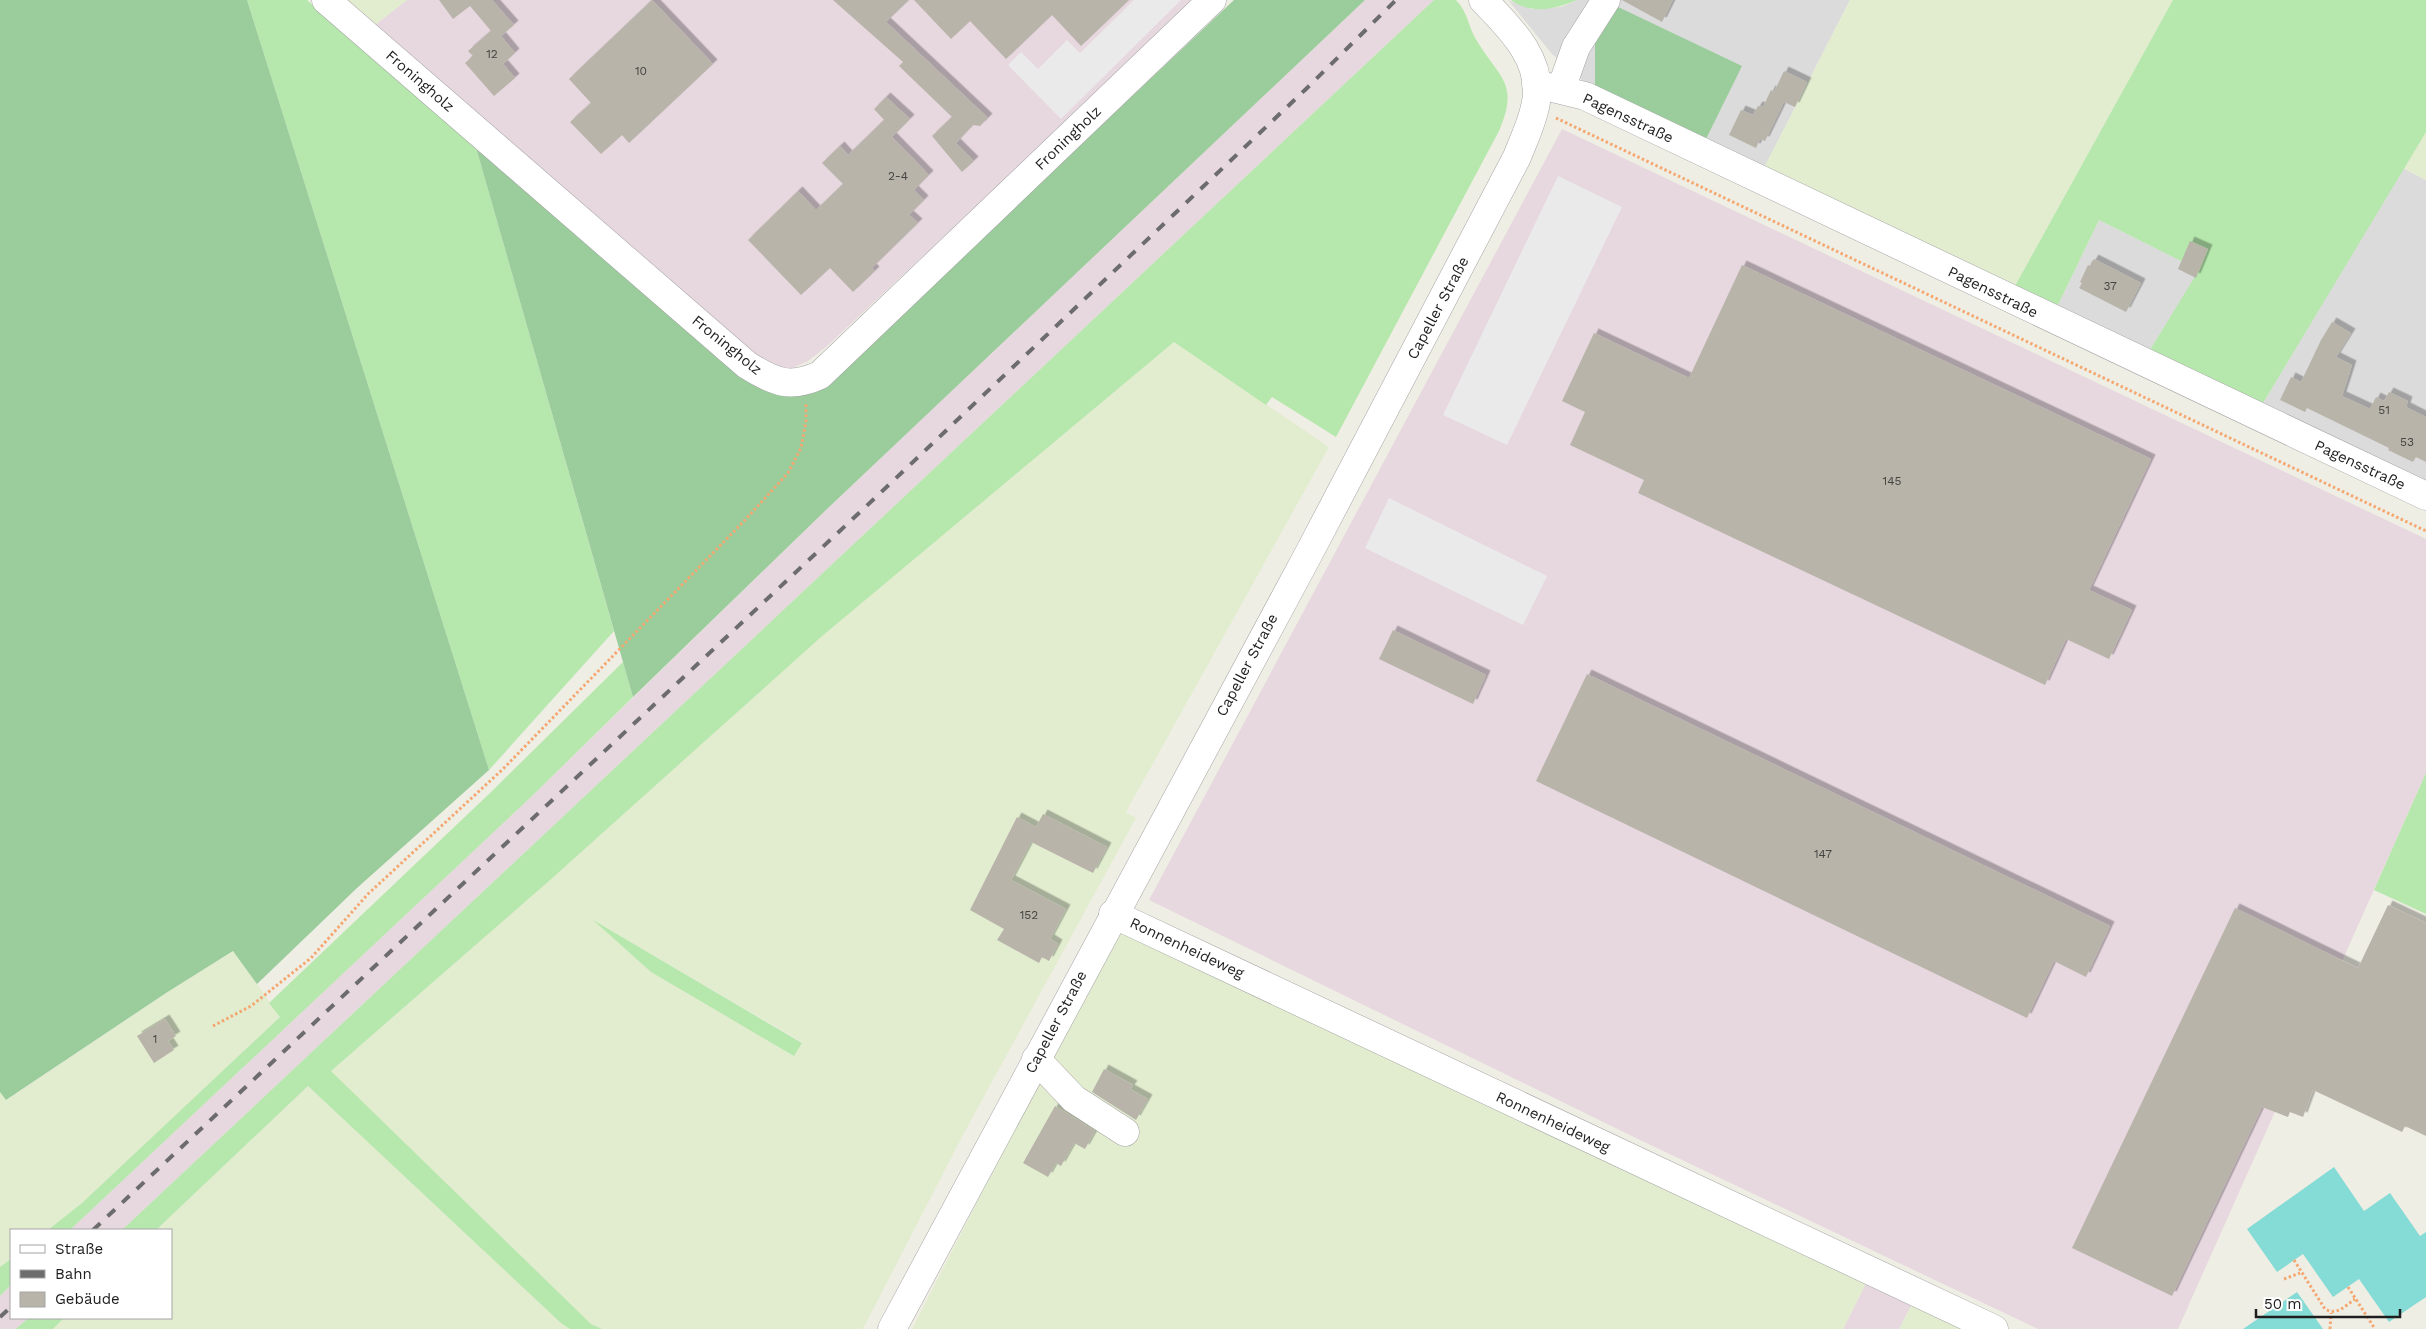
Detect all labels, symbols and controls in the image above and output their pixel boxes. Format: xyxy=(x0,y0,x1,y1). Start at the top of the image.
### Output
street label: Froningholz xyxy=(382,46,458,116)
house number: 12 xyxy=(486,47,498,61)
house number: 10 xyxy=(635,64,647,78)
street label: Pagensstraße xyxy=(1580,89,1676,147)
street label: Froningholz xyxy=(1031,102,1105,174)
house number: 2-4 xyxy=(888,169,908,183)
street label: Capeller Straße xyxy=(1403,254,1473,362)
street label: Pagensstraße xyxy=(1945,262,2041,322)
house number: 37 xyxy=(2103,279,2117,293)
street label: Froningholz xyxy=(688,311,766,379)
house number: 51 xyxy=(2378,403,2390,417)
house number: 53 xyxy=(2400,435,2414,449)
street label: Pagensstraße xyxy=(2312,436,2408,494)
house number: 145 xyxy=(1883,474,1902,488)
street label: Capeller Straße xyxy=(1212,611,1282,719)
house number: 147 xyxy=(1814,847,1832,861)
house number: 152 xyxy=(1020,908,1038,922)
street label: Ronnenheideweg xyxy=(1127,914,1247,982)
street label: Capeller Straße xyxy=(1021,968,1091,1076)
house number: 1 xyxy=(153,1032,157,1046)
street label: Ronnenheideweg xyxy=(1493,1088,1613,1156)
legend xyxy=(10,1229,172,1319)
text: Straße xyxy=(55,1240,103,1258)
text: Bahn xyxy=(55,1265,92,1283)
scale bar xyxy=(2256,1286,2400,1318)
text: Gebäude xyxy=(55,1290,120,1308)
text: 50 m xyxy=(2264,1295,2301,1313)

